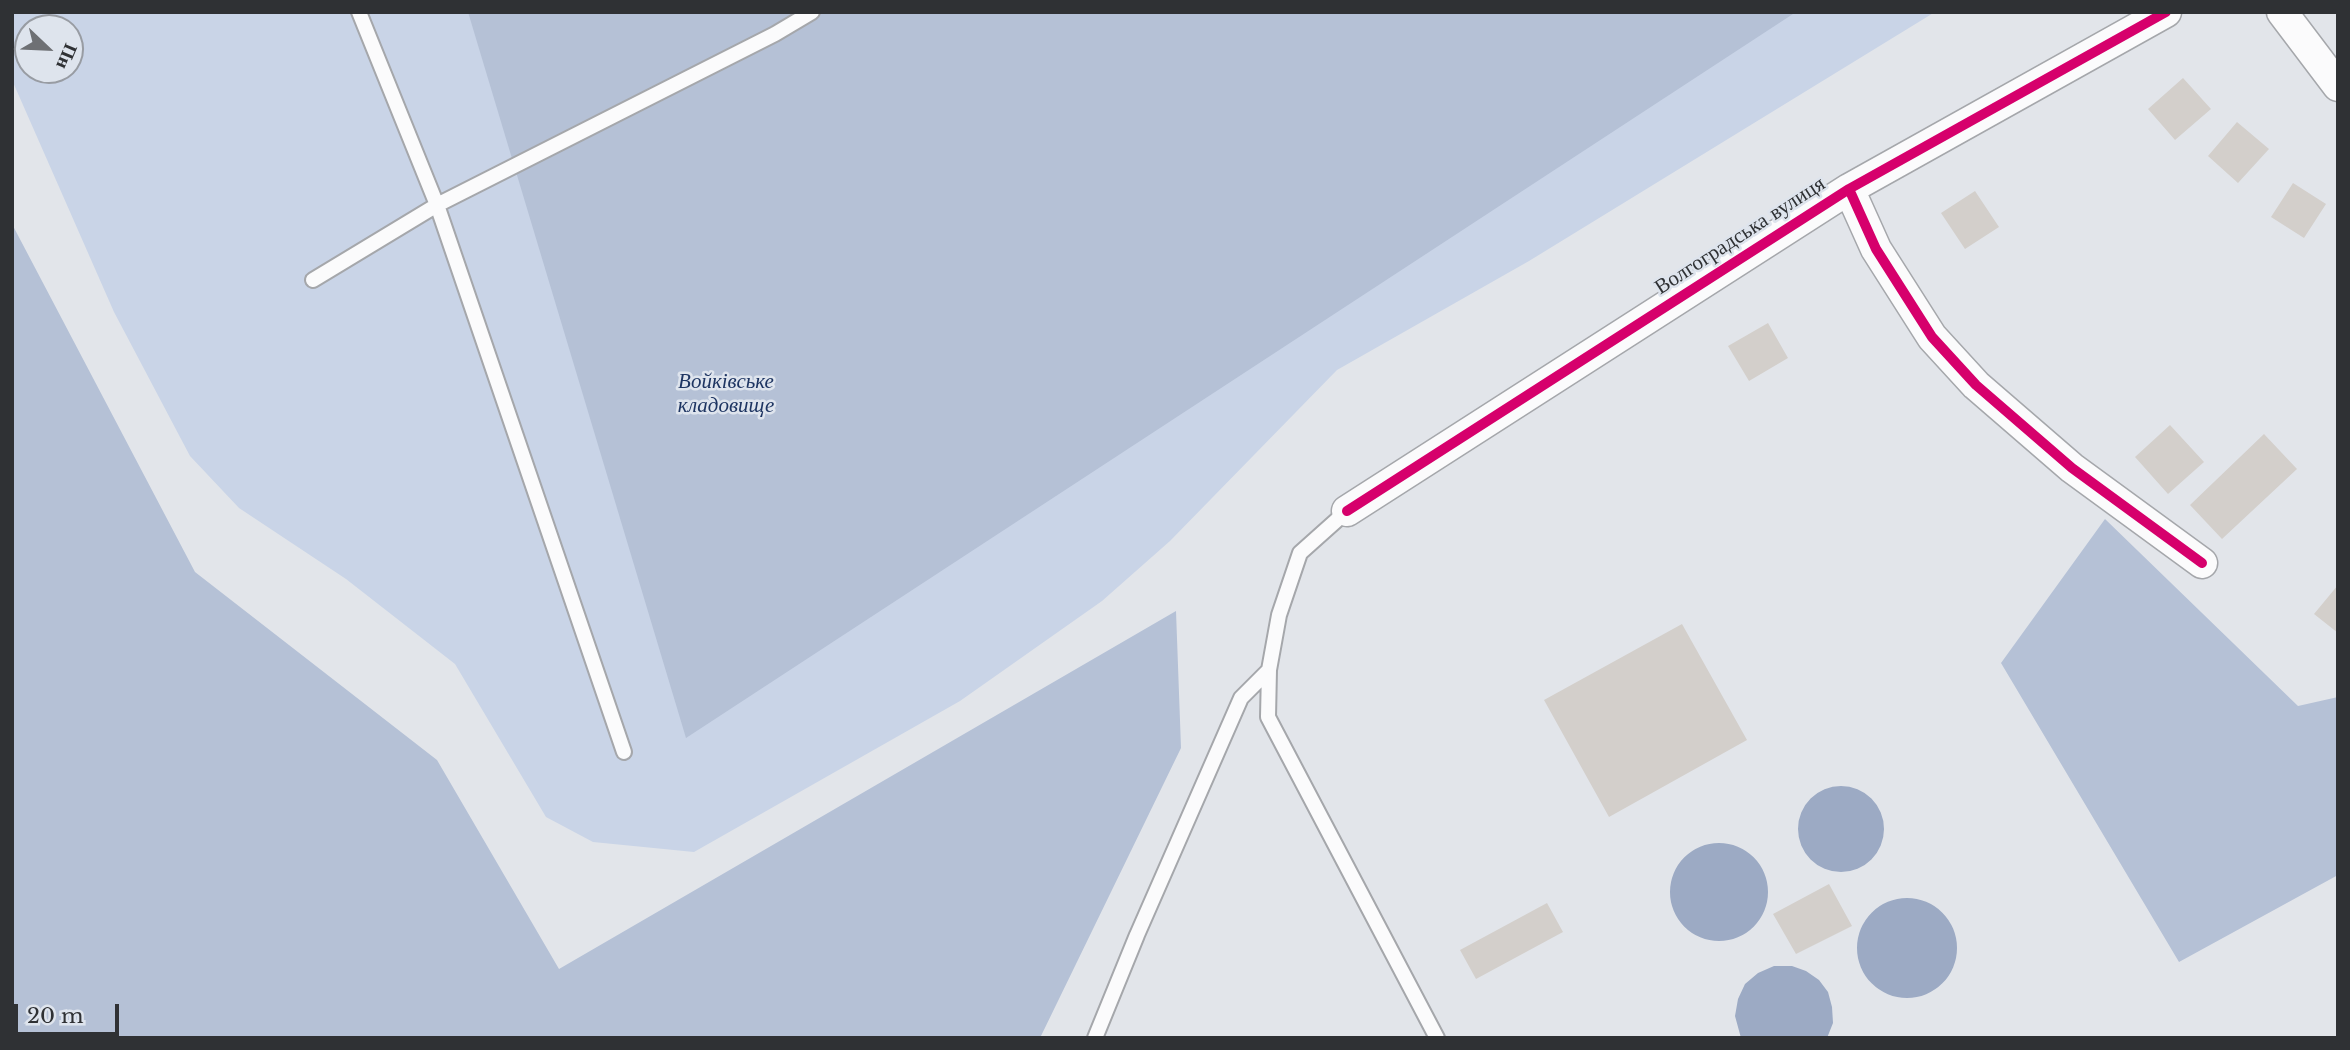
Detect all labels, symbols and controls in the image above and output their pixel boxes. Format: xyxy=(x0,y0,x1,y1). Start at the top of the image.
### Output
north arrow xyxy=(14,14,84,84)
text: Пн xyxy=(51,40,83,73)
street label: Волгоградська вулиця xyxy=(1650,172,1830,300)
park label: Войківське кладовище xyxy=(678,369,774,419)
scale bar xyxy=(18,990,122,1034)
text: 20 m xyxy=(27,1003,84,1029)

